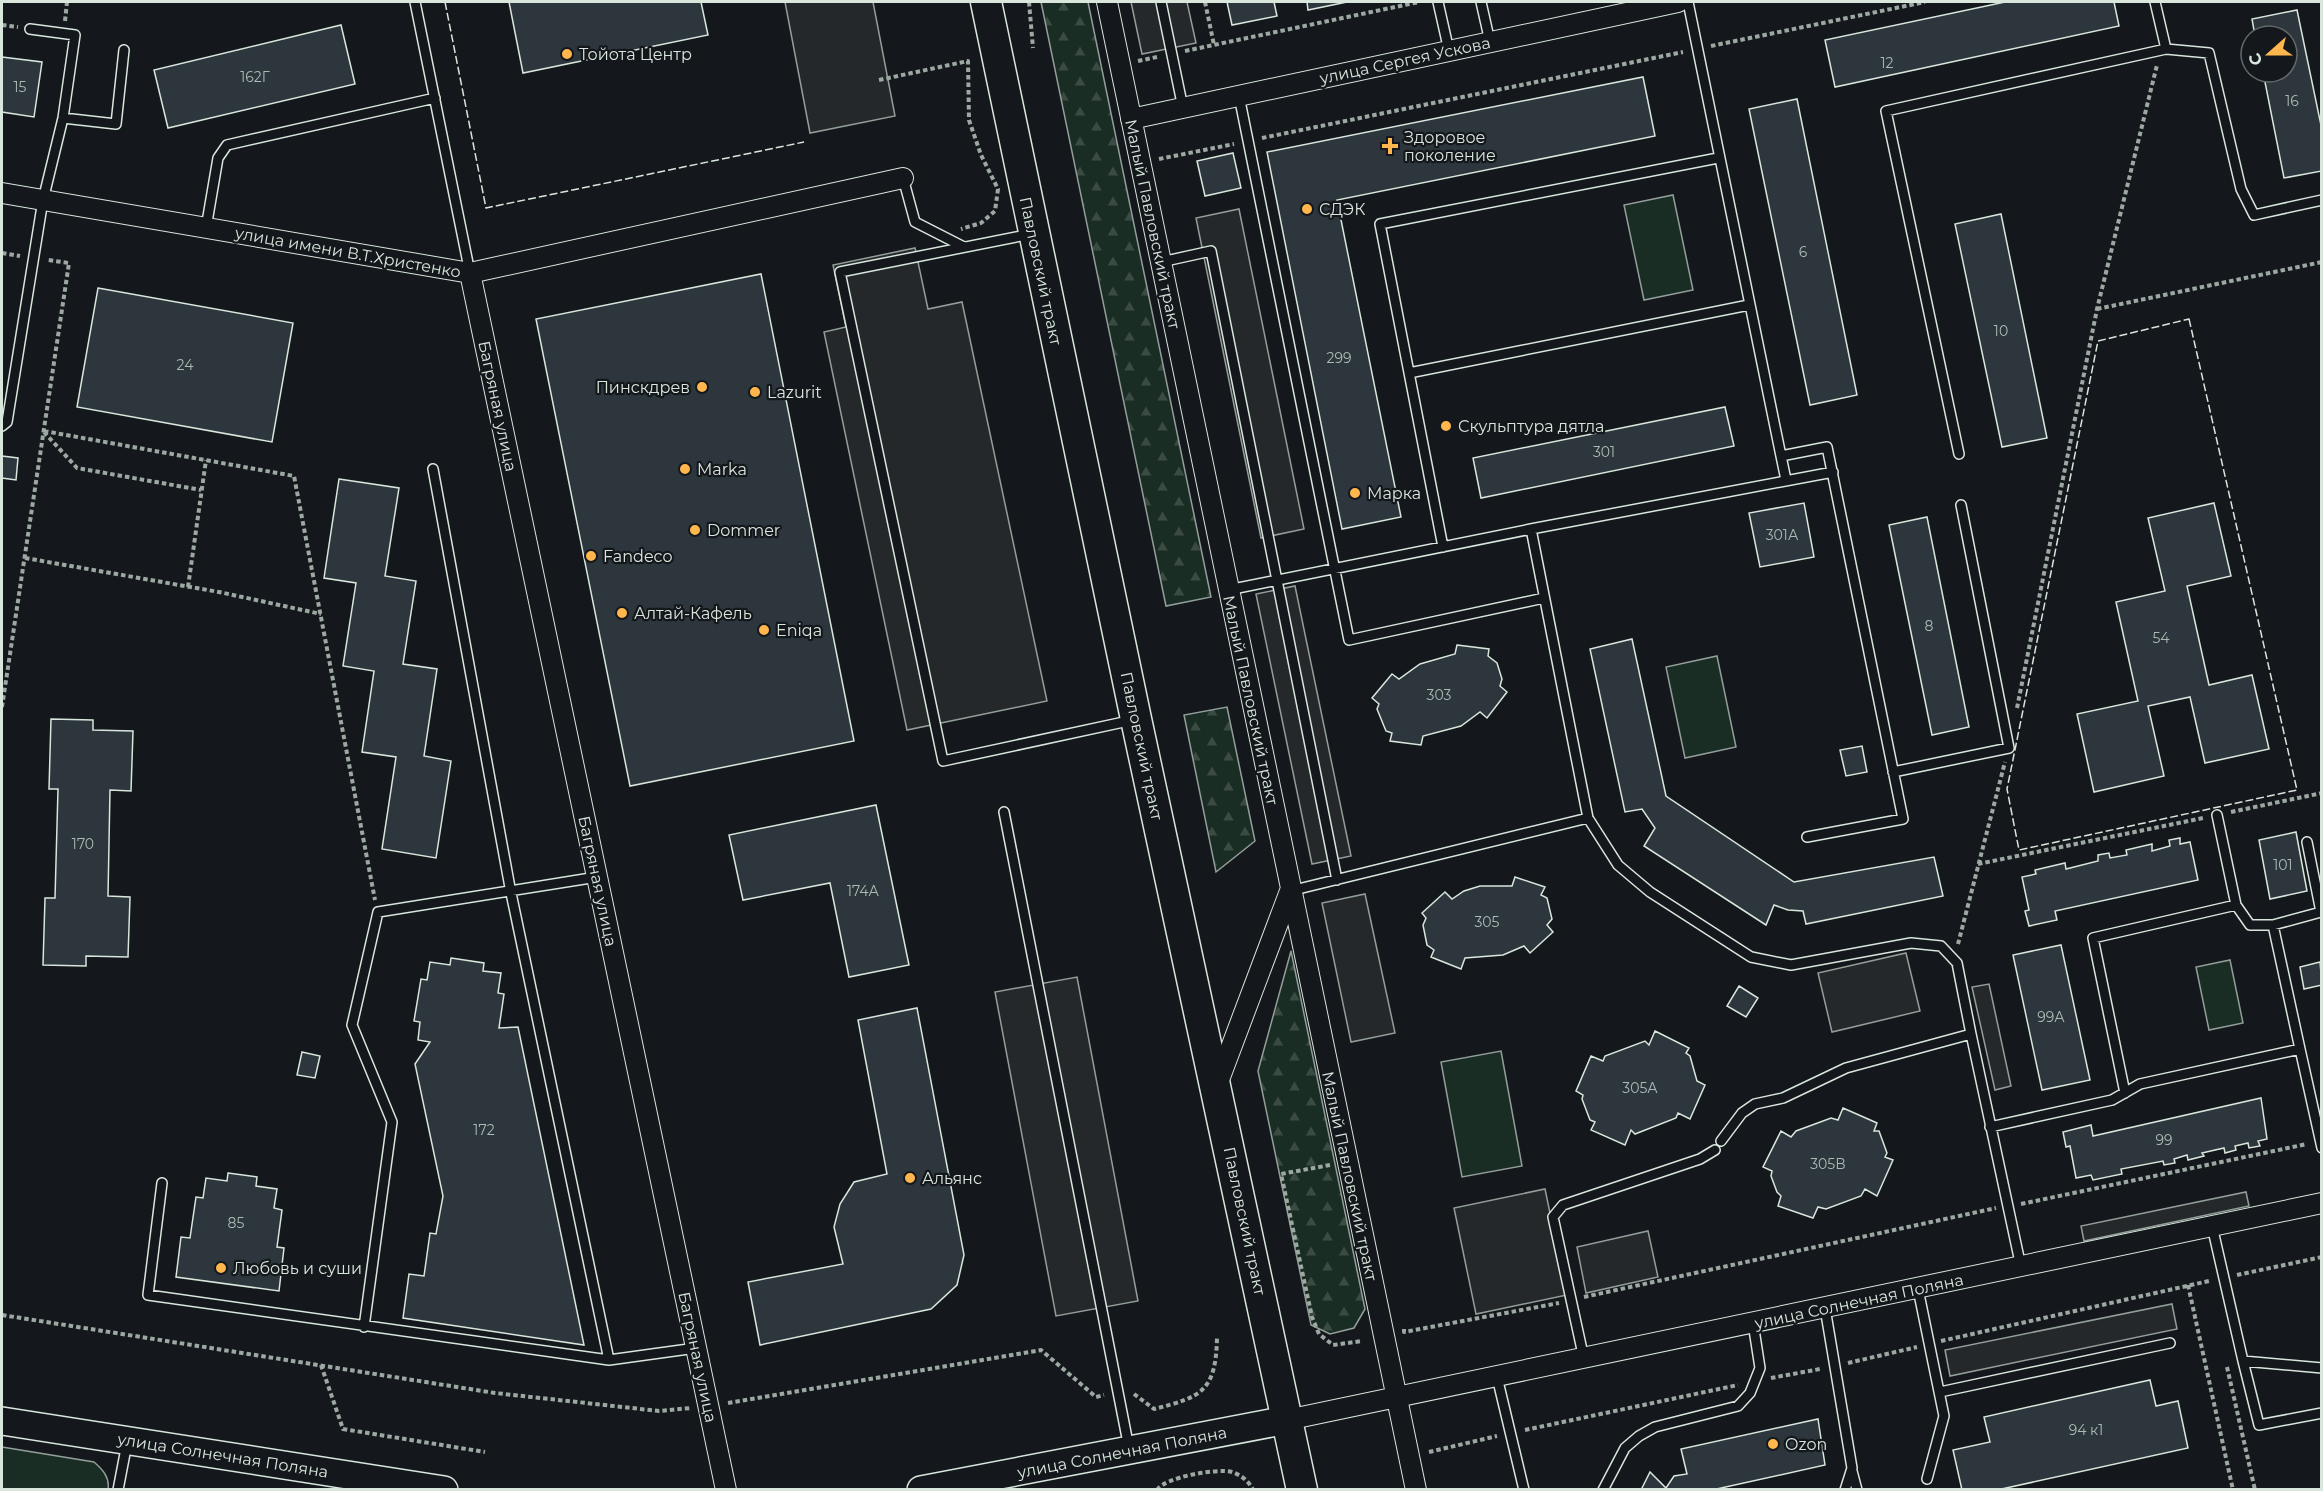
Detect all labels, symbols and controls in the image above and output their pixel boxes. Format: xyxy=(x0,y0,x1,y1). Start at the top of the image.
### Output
north arrow xyxy=(2239,24,2299,84)
street label: улица Сергея Ускова xyxy=(1317,33,1492,88)
place label: Тойота Центр xyxy=(579,45,692,64)
marker: Тойота Центр xyxy=(560,47,574,61)
text: С xyxy=(2244,50,2266,68)
house number: 12 xyxy=(1880,54,1894,72)
house number: 162Г xyxy=(240,68,270,86)
house number: 15 xyxy=(14,78,27,96)
house number: 16 xyxy=(2285,92,2299,110)
street label: Малый Павловский тракт xyxy=(1121,118,1184,331)
place label: Здоровое поколение xyxy=(1404,128,1496,165)
marker: Здоровое поколение xyxy=(1381,137,1399,155)
street label: Павловский тракт xyxy=(1015,195,1066,347)
place label: СДЭК xyxy=(1319,200,1365,219)
marker: СДЭК xyxy=(1300,202,1314,216)
street label: улица имени В.Т.Христенко xyxy=(233,223,462,282)
house number: 6 xyxy=(1799,243,1808,261)
house number: 10 xyxy=(1994,322,2008,340)
street label: Багряная улица xyxy=(474,339,521,473)
house number: 299 xyxy=(1326,349,1352,367)
house number: 24 xyxy=(177,356,194,374)
place label: Пинскдрев xyxy=(596,378,690,397)
marker: Пинскдрев xyxy=(695,380,709,394)
place label: Lazurit xyxy=(767,383,822,402)
marker: Lazurit xyxy=(748,385,762,399)
place label: Скульптура дятла xyxy=(1458,417,1604,436)
marker: Скульптура дятла xyxy=(1439,419,1453,433)
house number: 301 xyxy=(1593,443,1615,461)
place label: Marka xyxy=(697,460,747,479)
marker: Marka xyxy=(678,462,692,476)
place label: Марка xyxy=(1367,484,1421,503)
marker: Марка xyxy=(1348,486,1362,500)
place label: Dommer xyxy=(707,521,780,540)
marker: Dommer xyxy=(688,523,702,537)
house number: 301А xyxy=(1766,526,1799,544)
place label: Fandeco xyxy=(603,547,672,566)
marker: Fandeco xyxy=(584,549,598,563)
street label: Малый Павловский тракт xyxy=(1219,594,1282,807)
place label: Алтай-Кафель xyxy=(634,604,752,623)
marker: Алтай-Кафель xyxy=(615,606,629,620)
house number: 8 xyxy=(1925,617,1934,635)
place label: Eniqa xyxy=(776,621,822,640)
marker: Eniqa xyxy=(757,623,771,637)
house number: 54 xyxy=(2152,629,2170,647)
street label: Павловский тракт xyxy=(1116,670,1167,822)
house number: 303 xyxy=(1427,686,1452,704)
street label: Багряная улица xyxy=(574,814,621,948)
house number: 170 xyxy=(72,835,94,853)
house number: 101 xyxy=(2273,856,2293,874)
house number: 174А xyxy=(847,882,880,900)
house number: 305 xyxy=(1474,913,1500,931)
house number: 99А xyxy=(2037,1008,2065,1026)
street label: Малый Павловский тракт xyxy=(1318,1070,1381,1283)
house number: 305А xyxy=(1622,1079,1658,1097)
house number: 172 xyxy=(473,1121,495,1139)
house number: 99 xyxy=(2155,1131,2173,1149)
street label: Павловский тракт xyxy=(1219,1145,1270,1297)
house number: 305В xyxy=(1810,1155,1846,1173)
place label: Альянс xyxy=(922,1169,982,1188)
marker: Альянс xyxy=(903,1171,917,1185)
house number: 85 xyxy=(228,1214,245,1232)
place label: Любовь и суши xyxy=(233,1259,362,1278)
marker: Любовь и суши xyxy=(214,1261,228,1275)
street label: улица Солнечная Поляна xyxy=(1752,1270,1965,1333)
street label: Багряная улица xyxy=(674,1290,721,1424)
house number: 94 к1 xyxy=(2069,1421,2103,1439)
street label: улица Солнечная Поляна xyxy=(1015,1423,1228,1482)
street label: улица Солнечная Поляна xyxy=(115,1429,330,1482)
place label: Ozon xyxy=(1785,1435,1827,1454)
marker: Ozon xyxy=(1766,1437,1780,1451)

